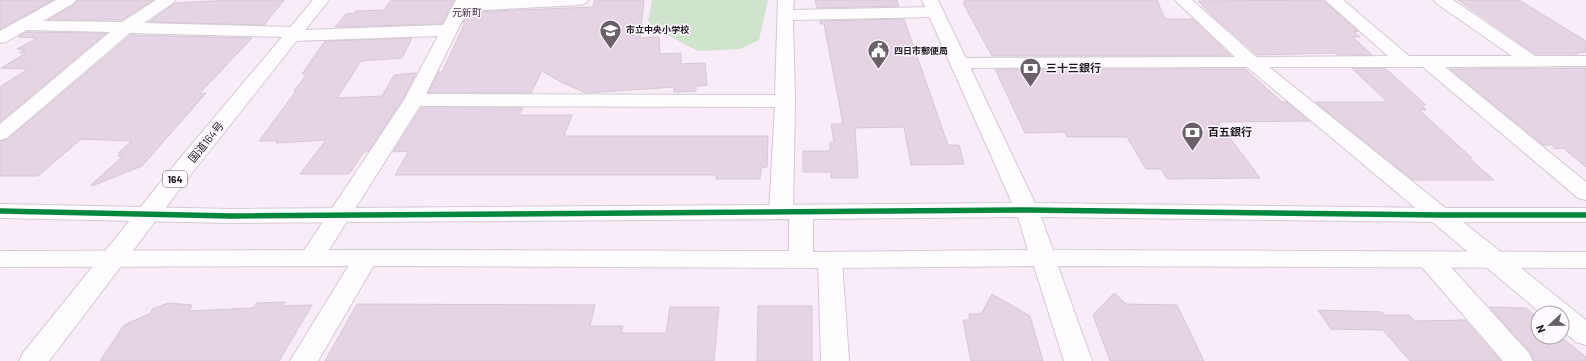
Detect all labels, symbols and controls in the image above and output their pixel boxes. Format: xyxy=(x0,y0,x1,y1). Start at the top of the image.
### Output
district label: 元新町 xyxy=(452,6,482,18)
school or university icon: 市立中央小学校 xyxy=(598,17,624,50)
place label: 市立中央小学校 xyxy=(626,24,690,35)
public building icon: 四日市郵便局 xyxy=(865,38,891,71)
place label: 四日市郵便局 xyxy=(894,45,948,56)
bank icon: 三十三銀行 xyxy=(1018,55,1044,88)
place label: 三十三銀行 xyxy=(1046,61,1101,74)
street label: 国道164号 xyxy=(185,119,226,165)
bank icon: 百五銀行 xyxy=(1180,119,1206,152)
place label: 百五銀行 xyxy=(1208,125,1252,138)
road number: 164 xyxy=(163,171,187,187)
north arrow xyxy=(1530,305,1570,345)
text: N xyxy=(1533,323,1548,335)

